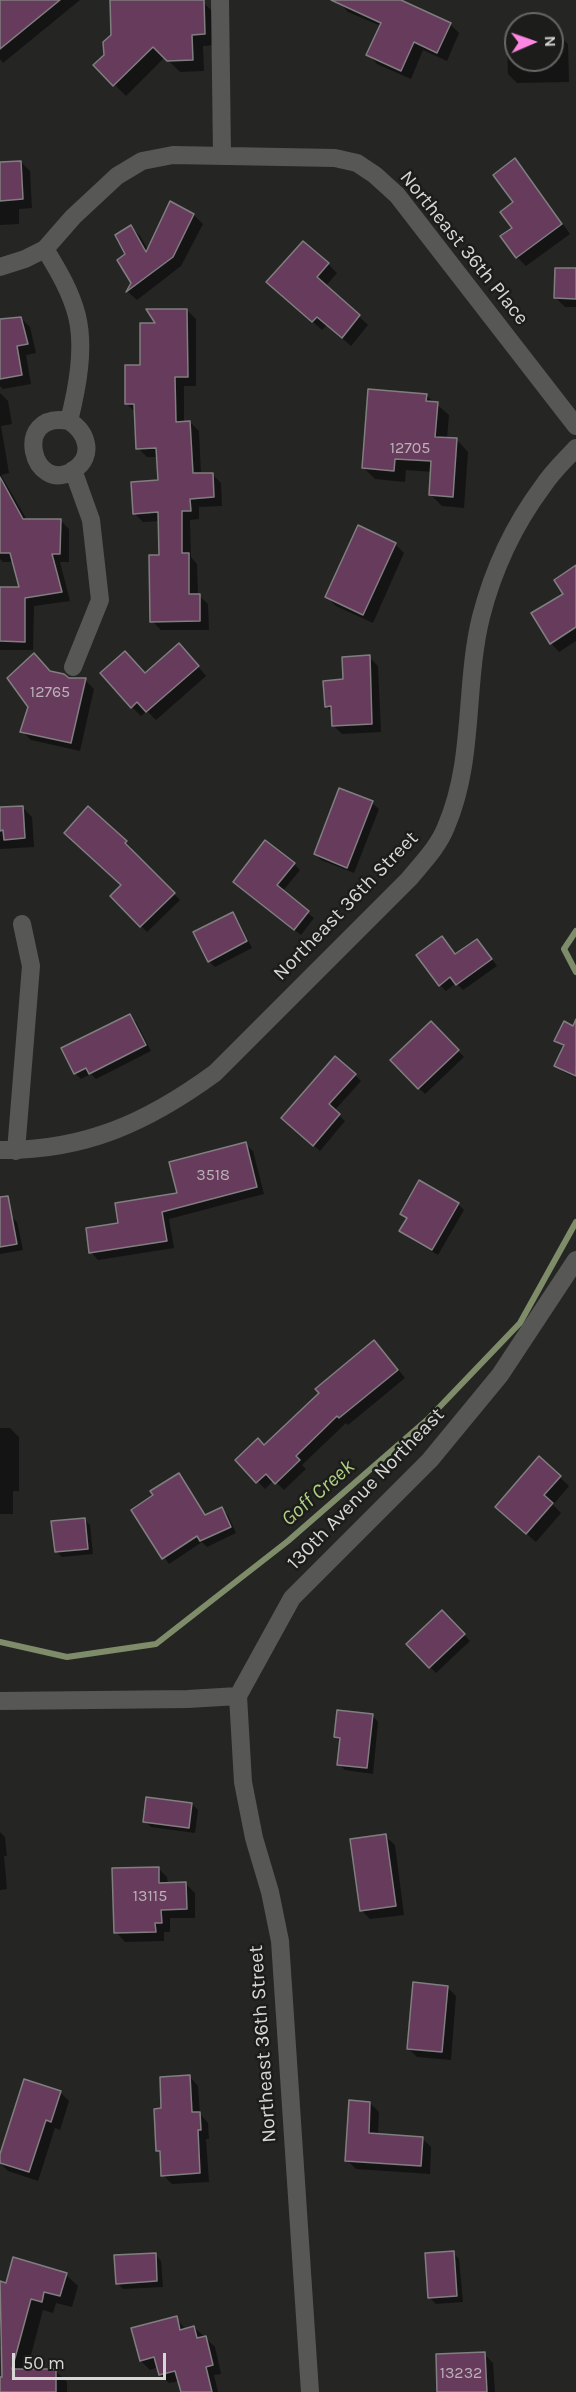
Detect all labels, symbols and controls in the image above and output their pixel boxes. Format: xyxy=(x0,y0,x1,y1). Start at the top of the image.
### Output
north arrow xyxy=(504,12,564,72)
text: N xyxy=(541,35,560,47)
street label: Northeast 36th Place xyxy=(394,166,534,330)
house number: 12705 xyxy=(390,438,430,458)
house number: 12765 xyxy=(30,682,70,702)
street label: Northeast 36th Street xyxy=(269,826,423,986)
house number: 3518 xyxy=(196,1165,230,1185)
street label: 130th Avenue Northeast xyxy=(282,1403,450,1575)
water label: Goff Creek xyxy=(276,1454,360,1532)
house number: 13115 xyxy=(133,1886,167,1906)
street label: Northeast 36th Street xyxy=(244,1944,282,2144)
scale bar xyxy=(15,2341,170,2379)
text: 50 m xyxy=(23,2352,65,2374)
house number: 13232 xyxy=(440,2363,482,2383)

